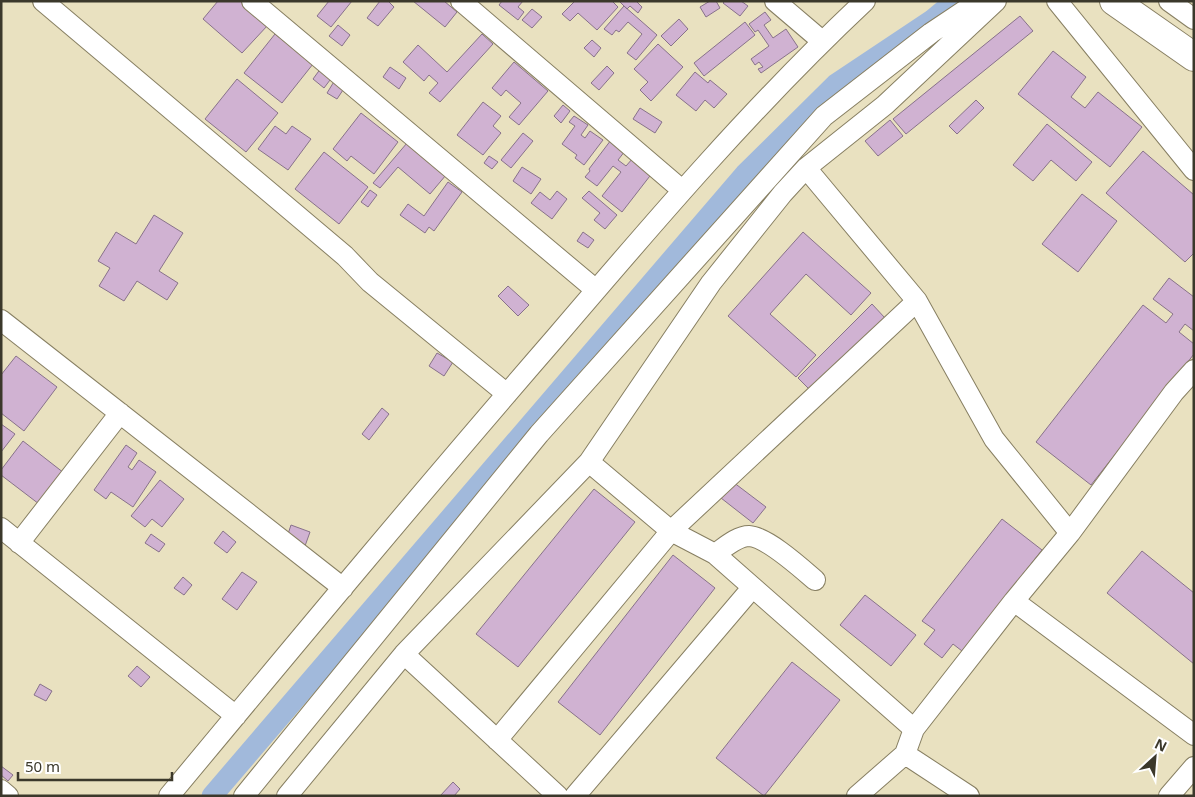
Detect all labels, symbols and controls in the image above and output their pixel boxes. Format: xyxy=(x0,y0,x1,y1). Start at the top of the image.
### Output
north arrow xyxy=(1130,732,1180,782)
text: N xyxy=(1152,734,1170,756)
scale bar xyxy=(18,750,171,782)
text: 50 m xyxy=(25,756,60,776)

